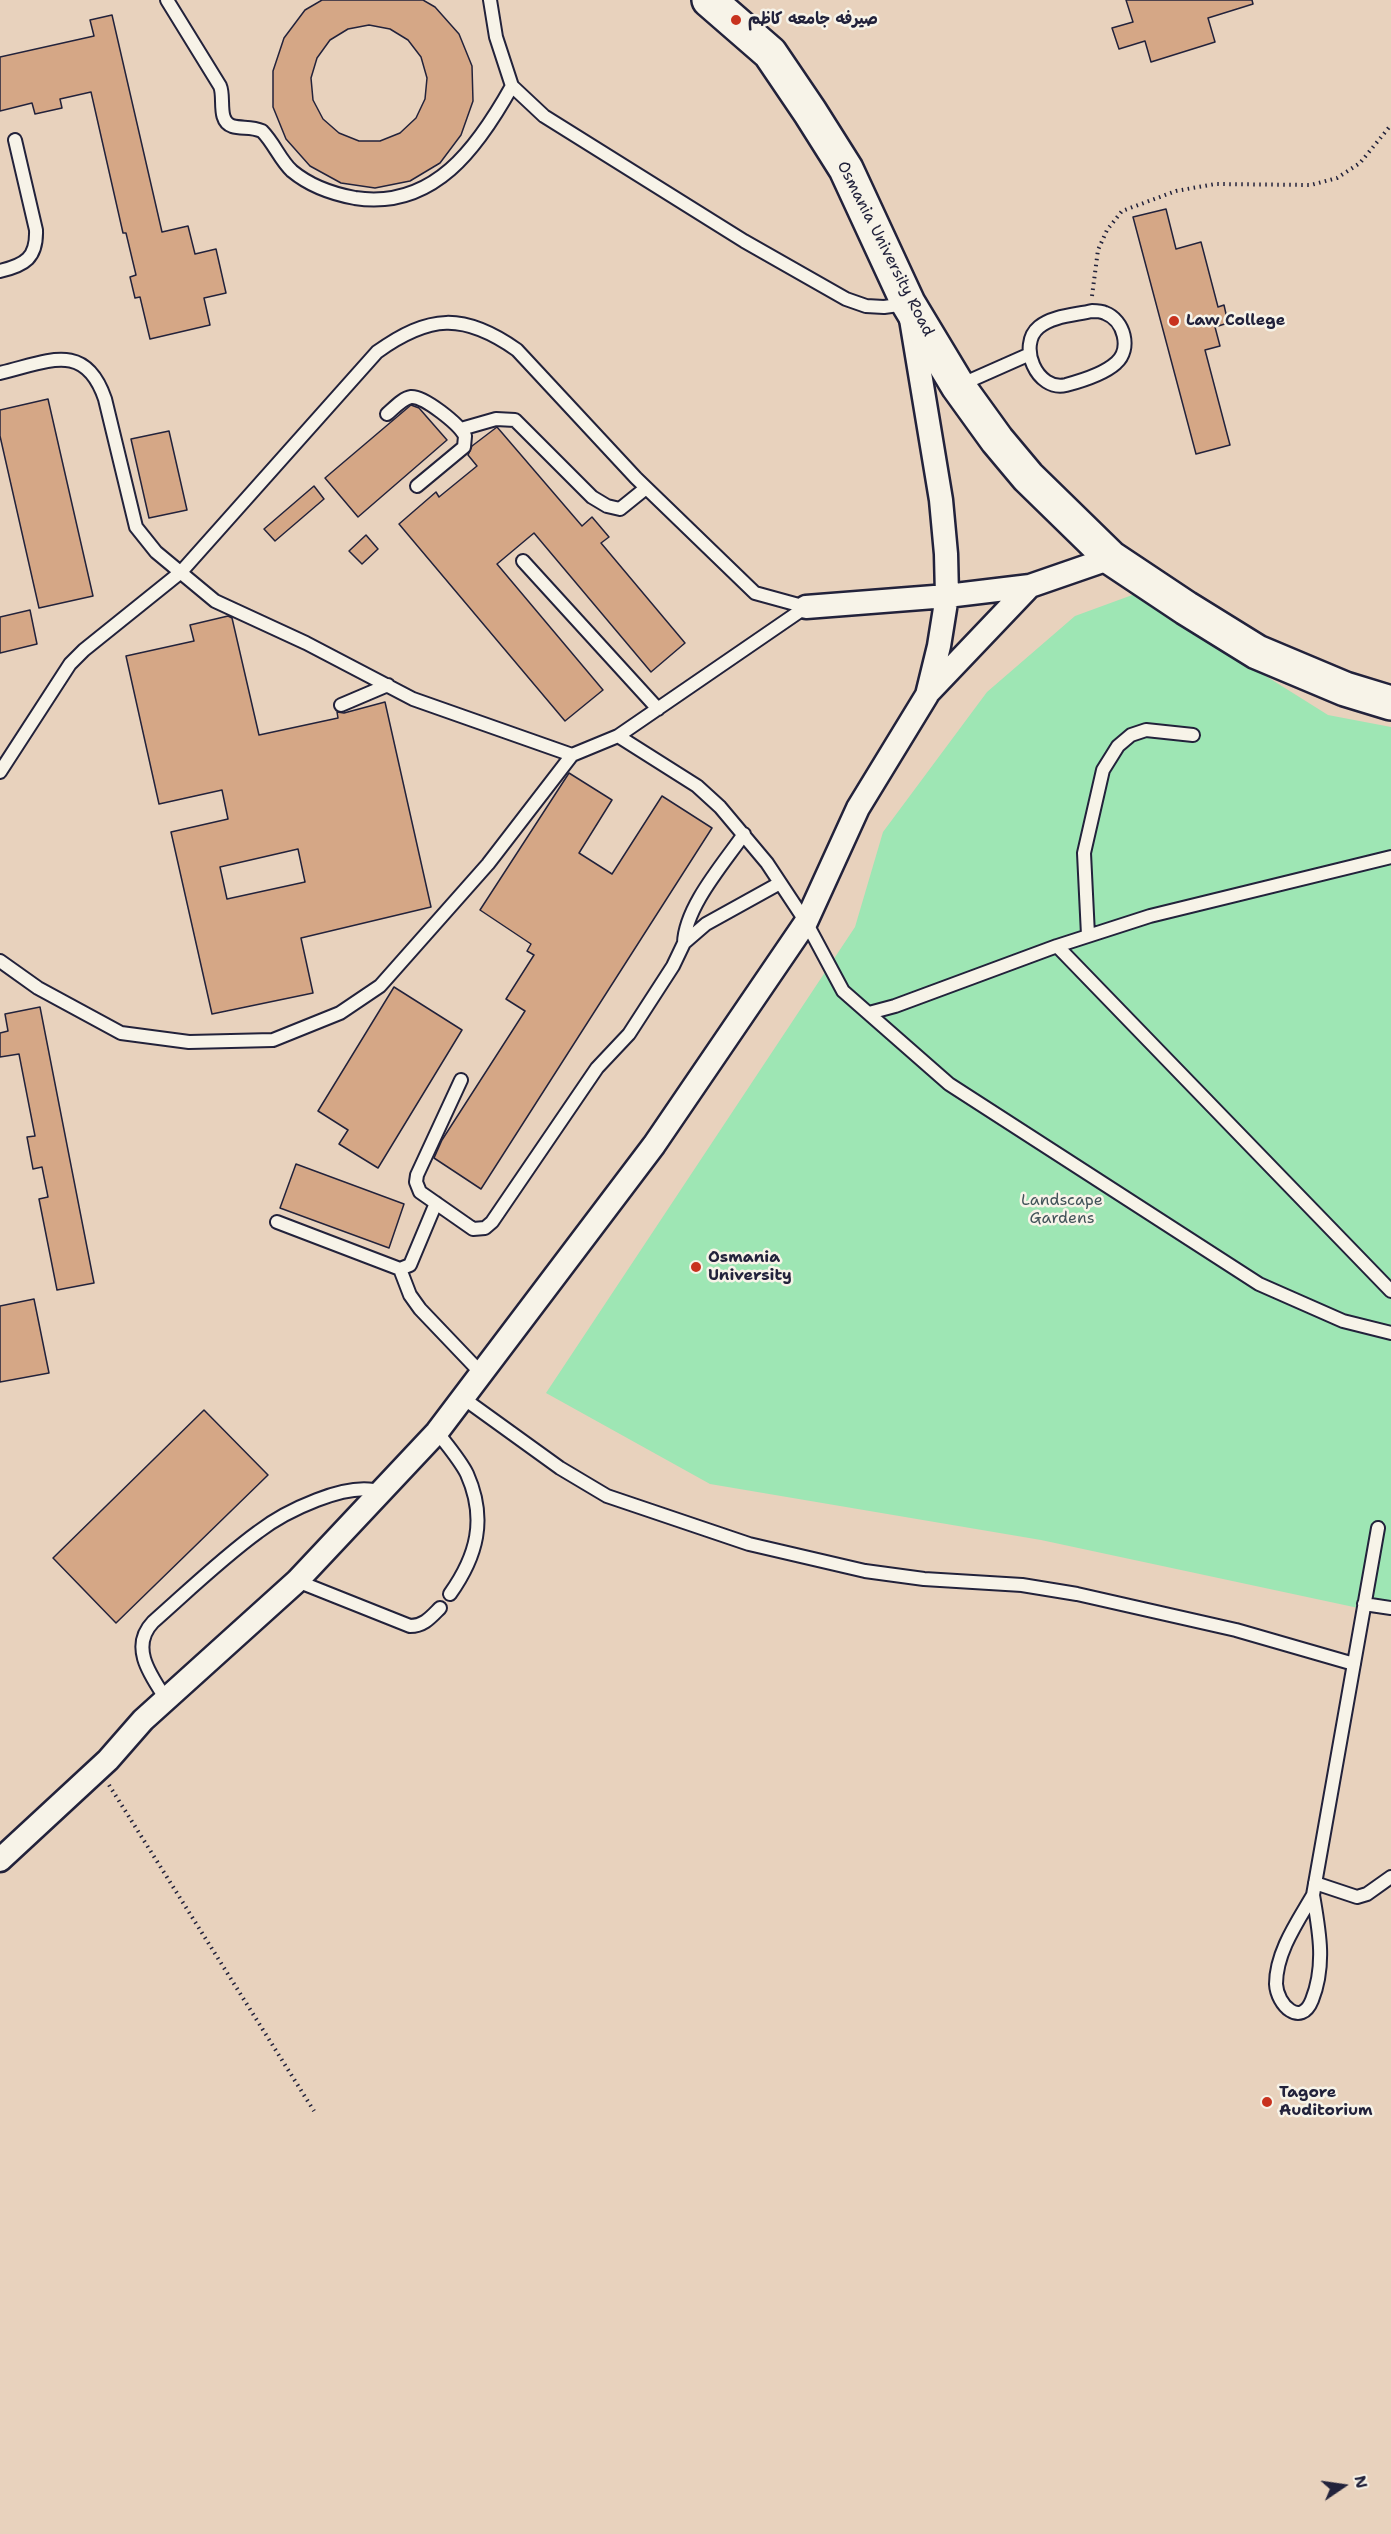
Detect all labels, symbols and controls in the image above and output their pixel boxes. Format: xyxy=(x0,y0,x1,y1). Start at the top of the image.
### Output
place label: صيرفه جامعه كاظم xyxy=(748,10,878,30)
marker: صيرفه جامعه كاظم xyxy=(729,13,743,27)
street label: Osmania University Road xyxy=(832,158,938,340)
place label: Law College xyxy=(1186,311,1285,331)
marker: Law College xyxy=(1167,314,1181,328)
park label: Landscape Gardens xyxy=(1021,1191,1103,1229)
place label: Osmania University xyxy=(708,1248,792,1286)
marker: Osmania University xyxy=(689,1260,703,1274)
place label: Tagore Auditorium xyxy=(1279,2083,1373,2121)
marker: Tagore Auditorium xyxy=(1260,2095,1274,2109)
north arrow xyxy=(1313,2456,1373,2516)
text: N xyxy=(1349,2473,1373,2490)

